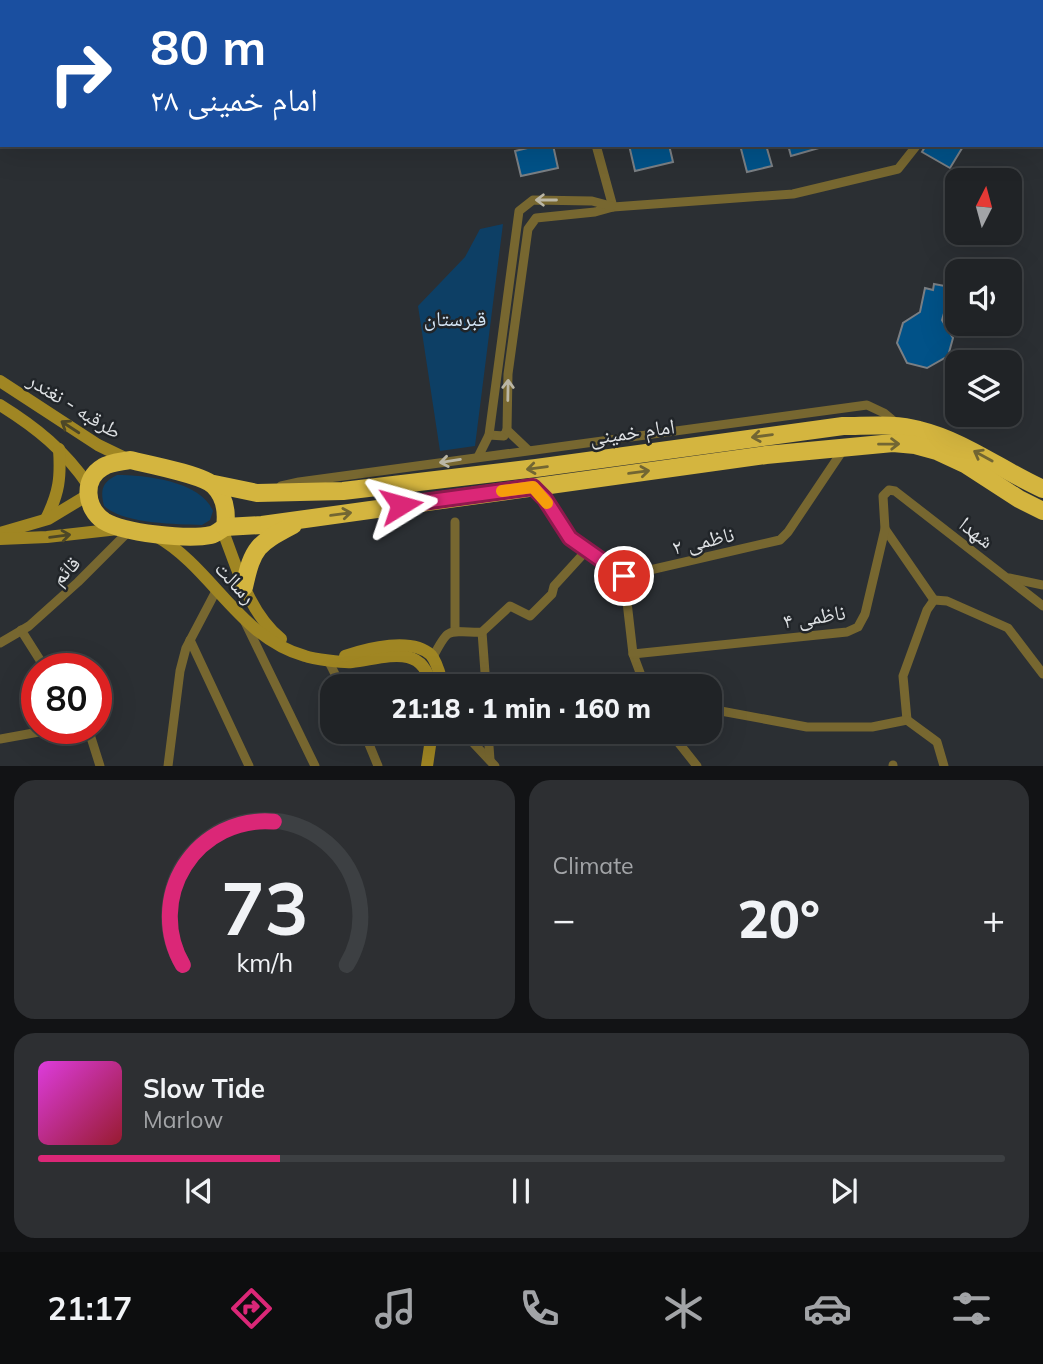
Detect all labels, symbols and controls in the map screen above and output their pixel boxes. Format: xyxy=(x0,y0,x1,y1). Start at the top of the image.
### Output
text: 80 m xyxy=(150,16,266,77)
icon: right xyxy=(35,28,126,119)
text: امام خمینی ۲۸ xyxy=(150,79,318,119)
north arrow xyxy=(945,168,1022,245)
map controls xyxy=(945,168,1022,427)
one-way arrow xyxy=(535,193,558,207)
button: sound xyxy=(945,259,1022,336)
park label: قبرستان xyxy=(424,305,486,331)
button: layers xyxy=(945,350,1022,427)
street label: طرقبه - نغندر xyxy=(23,366,127,444)
one-way arrow xyxy=(501,379,515,402)
street label: امام خمینی xyxy=(588,412,677,452)
one-way arrow xyxy=(61,420,80,434)
one-way arrow xyxy=(751,430,774,443)
one-way arrow xyxy=(878,437,901,450)
one-way arrow xyxy=(974,449,994,463)
one-way arrow xyxy=(439,455,462,468)
one-way arrow xyxy=(526,461,549,474)
one-way arrow xyxy=(627,466,650,479)
position arrow xyxy=(364,468,438,542)
one-way arrow xyxy=(329,507,352,520)
street label: شهدا xyxy=(955,510,999,554)
street label: ناظمی ۲ xyxy=(669,520,737,561)
one-way arrow xyxy=(49,529,71,542)
pin xyxy=(594,546,654,606)
street label: قائم xyxy=(45,550,87,592)
street label: رسالت xyxy=(210,555,262,609)
icon: arrive xyxy=(605,557,643,595)
street label: ناظمی ۴ xyxy=(781,598,847,635)
speed limit sign: 80 xyxy=(21,653,112,744)
text: 21:18 · 1 min · 160 m xyxy=(391,692,651,725)
text: Climate xyxy=(553,851,634,880)
text: 73 xyxy=(221,863,308,954)
text: 20° xyxy=(738,886,820,951)
text: − xyxy=(553,895,575,943)
text: + xyxy=(982,895,1005,943)
text: km/h xyxy=(236,947,293,978)
text: Slow Tide xyxy=(143,1072,265,1105)
text: Marlow xyxy=(143,1105,223,1134)
icon: previous xyxy=(180,1172,218,1210)
icon: pause xyxy=(502,1172,540,1210)
icon: next xyxy=(825,1172,863,1210)
icon: directions xyxy=(227,1284,276,1333)
icon: music xyxy=(371,1284,420,1333)
icon: phone xyxy=(515,1284,564,1333)
icon: climate xyxy=(659,1284,708,1333)
icon: car xyxy=(803,1284,852,1333)
icon: filters xyxy=(947,1284,996,1333)
text: 21:17 xyxy=(47,1288,132,1328)

